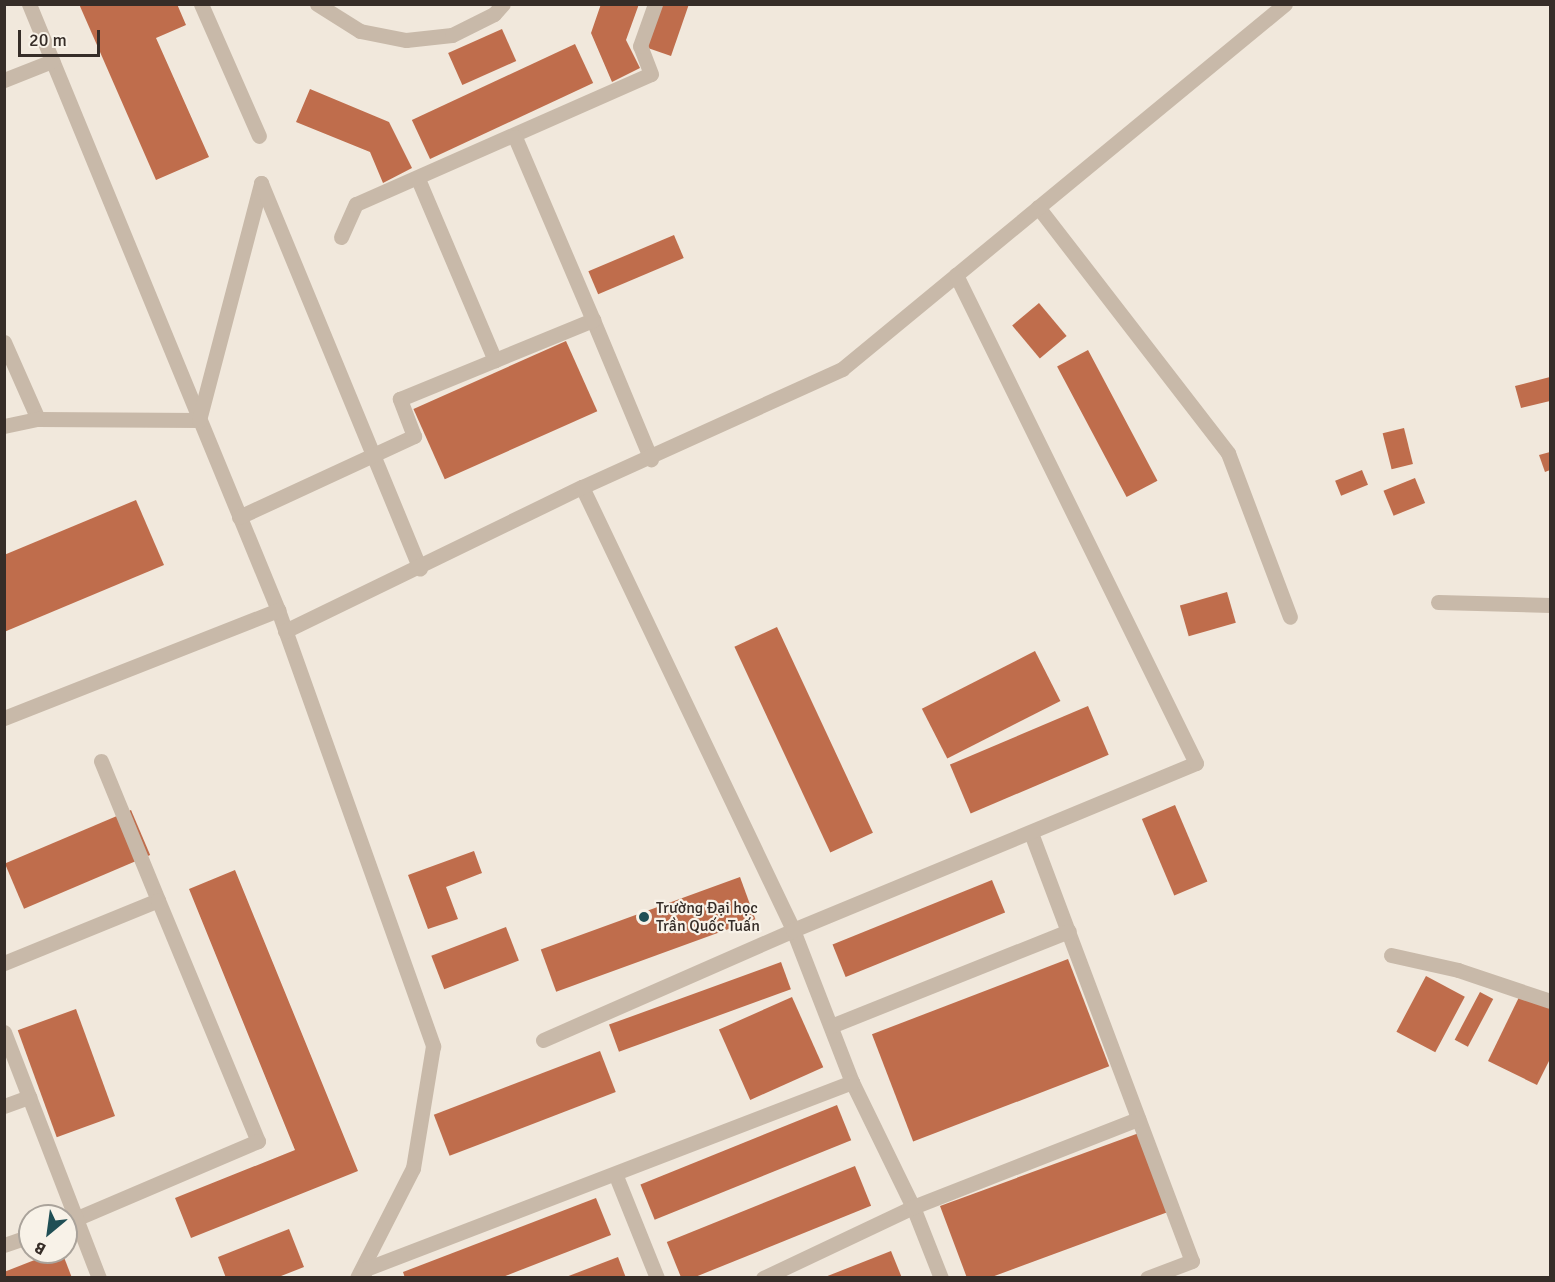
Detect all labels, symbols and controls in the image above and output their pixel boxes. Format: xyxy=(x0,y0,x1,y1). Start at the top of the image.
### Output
scale bar xyxy=(21,18,104,56)
text: 20 m xyxy=(29,29,67,51)
place label: Trường Đại học Trần Quốc Tuấn xyxy=(656,898,760,936)
marker: Trường Đại học Trần Quốc Tuấn xyxy=(637,910,651,924)
north arrow xyxy=(18,1204,78,1264)
text: B xyxy=(31,1237,49,1259)

